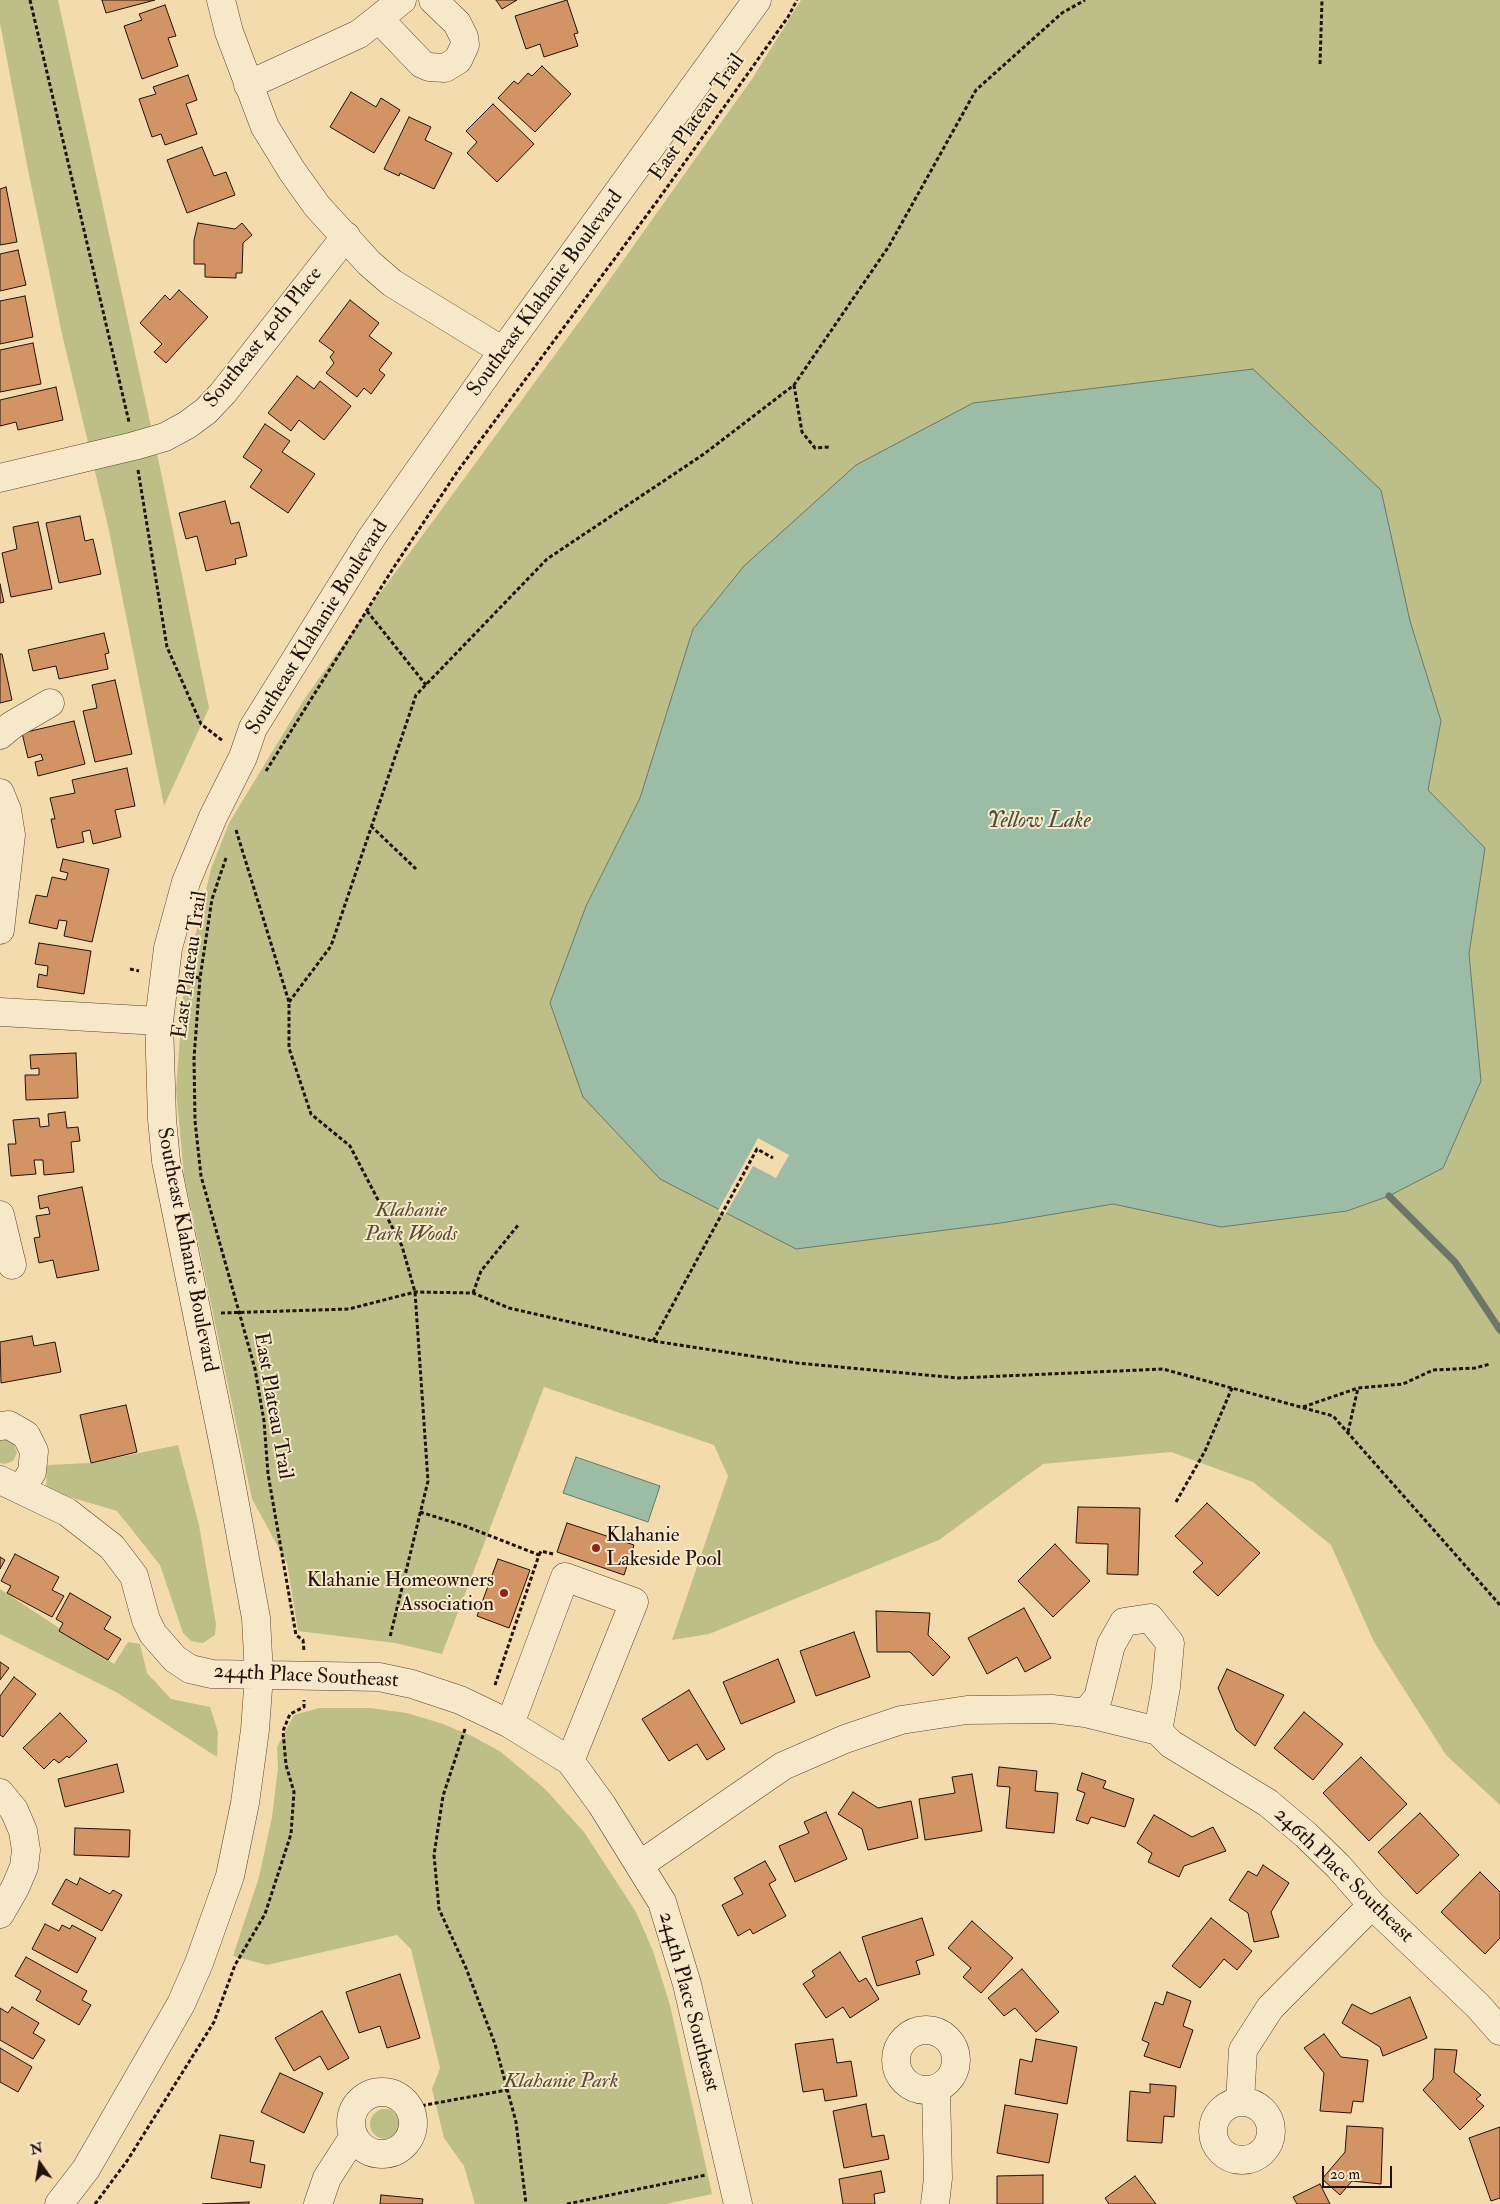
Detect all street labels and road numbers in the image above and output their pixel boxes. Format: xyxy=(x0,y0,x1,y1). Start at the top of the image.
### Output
street label: East Plateau Trail xyxy=(645,50,751,186)
street label: Southeast Klahanie Boulevard xyxy=(463,186,629,402)
street label: Southeast 40th Place xyxy=(199,262,329,414)
street label: Southeast Klahanie Boulevard xyxy=(241,516,395,740)
street label: East Plateau Trail xyxy=(168,890,214,1040)
street label: Southeast Klahanie Boulevard xyxy=(150,1126,222,1374)
street label: East Plateau Trail xyxy=(247,1331,297,1481)
street label: 244th Place Southeast xyxy=(213,1660,399,1694)
street label: 246th Place Southeast xyxy=(1268,1803,1418,1949)
street label: 244th Place Southeast xyxy=(652,1909,724,2095)

